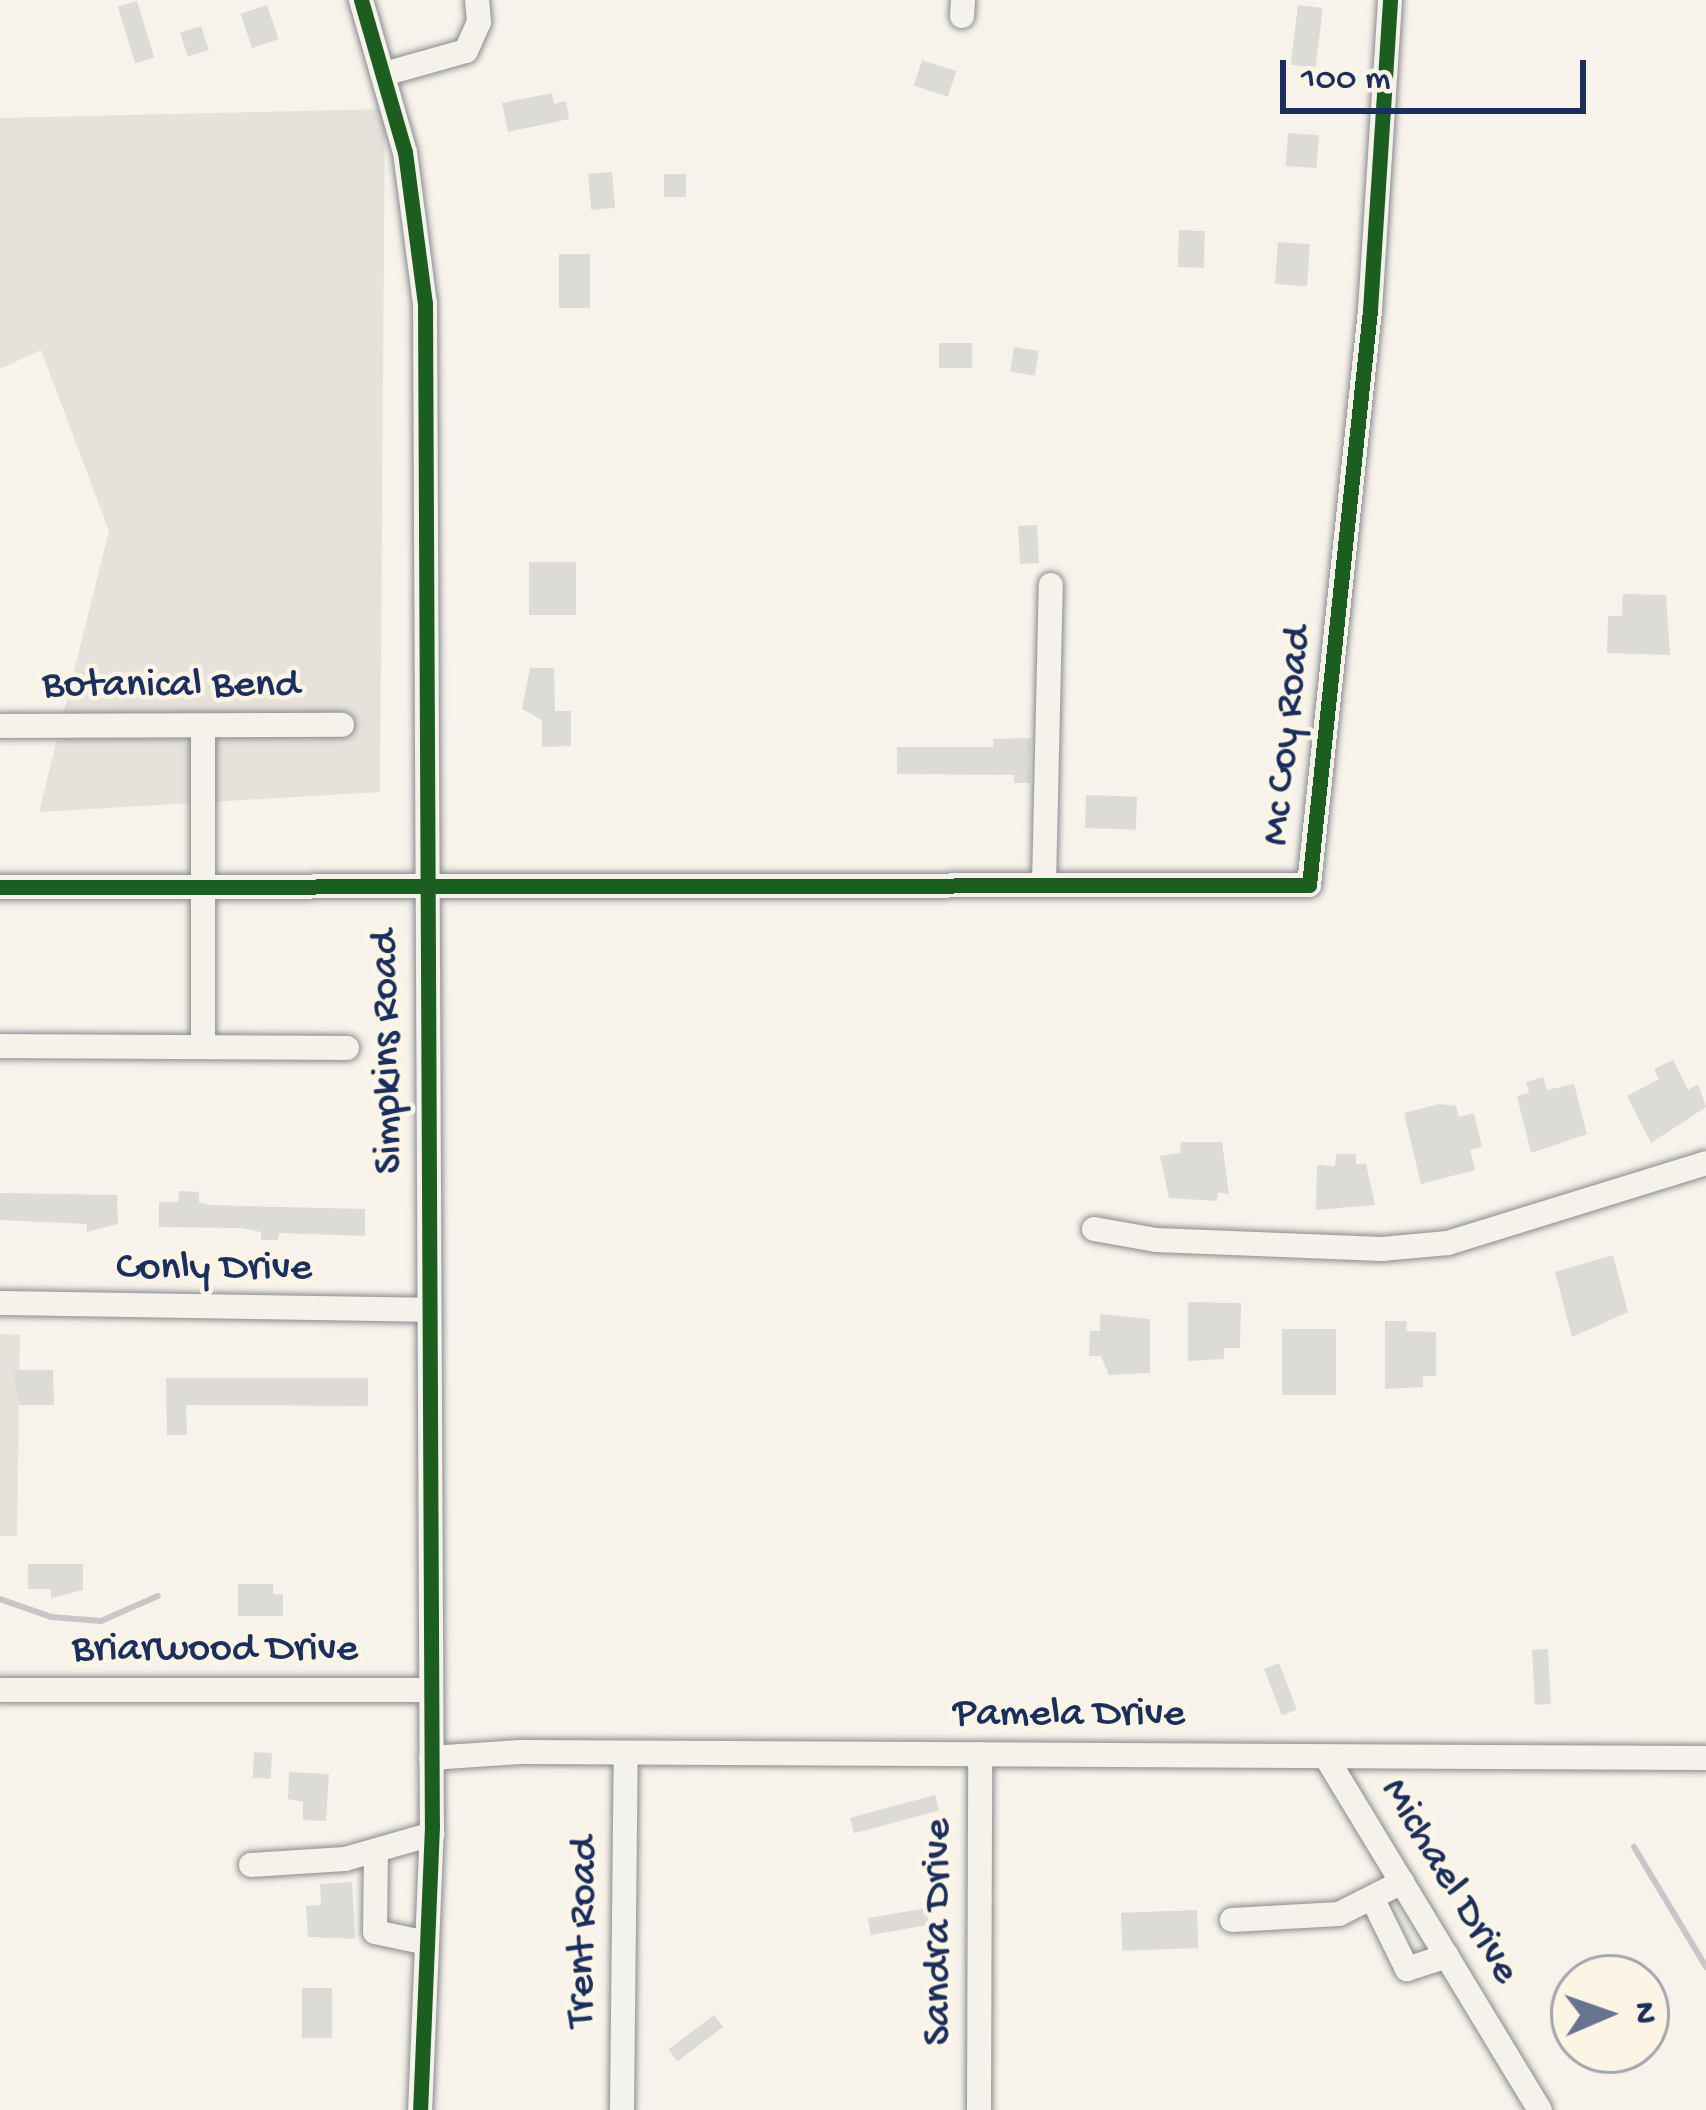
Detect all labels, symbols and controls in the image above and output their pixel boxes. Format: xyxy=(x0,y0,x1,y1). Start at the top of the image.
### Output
scale bar xyxy=(1286,36,1592,110)
text: 100 m xyxy=(1301,59,1391,102)
street label: Mc Coy Road xyxy=(1252,624,1326,848)
street label: Botanical Bend xyxy=(42,662,300,712)
street label: Simpkins Road xyxy=(362,930,416,1174)
street label: Conly Drive xyxy=(116,1245,312,1295)
street label: Briarwood Drive xyxy=(72,1626,358,1676)
street label: Pamela Drive xyxy=(953,1691,1185,1741)
street label: Michael Drive xyxy=(1367,1770,1529,1994)
street label: Sandra Drive xyxy=(915,1818,965,2046)
street label: Trent Road xyxy=(558,1836,612,2028)
north arrow xyxy=(1550,1954,1670,2074)
text: N xyxy=(1624,2001,1662,2024)

